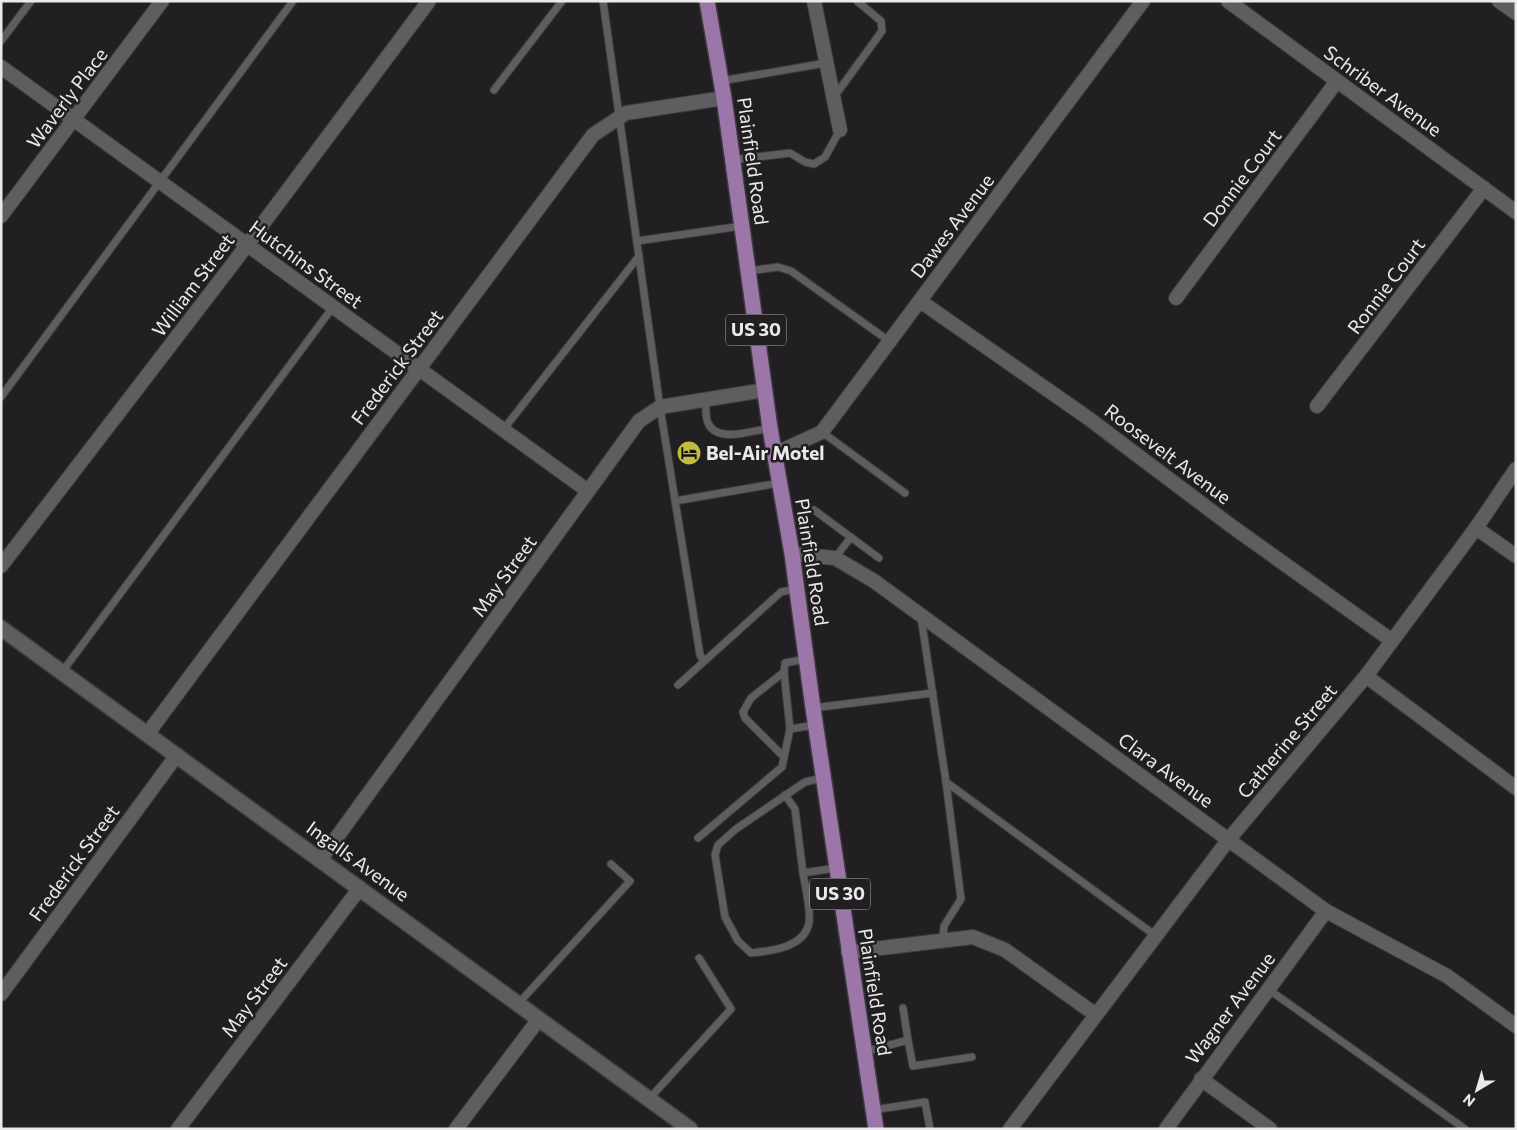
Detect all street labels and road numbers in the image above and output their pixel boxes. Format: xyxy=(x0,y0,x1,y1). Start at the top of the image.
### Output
street label: Schriber Avenue xyxy=(1320,40,1447,141)
street label: Waverly Place xyxy=(21,43,112,152)
street label: Plainfield Road xyxy=(733,96,774,226)
street label: Donnie Court xyxy=(1198,124,1286,231)
street label: Dawes Avenue xyxy=(905,169,998,282)
street label: Hutchins Street xyxy=(245,215,368,313)
street label: William Street xyxy=(147,229,239,341)
street label: Ronnie Court xyxy=(1342,233,1429,338)
street label: Frederick Street xyxy=(346,304,448,429)
road number: US 30 xyxy=(726,314,786,346)
street label: Roosevelt Avenue xyxy=(1101,399,1236,509)
street label: Plainfield Road xyxy=(791,497,834,627)
street label: May Street xyxy=(466,530,541,621)
street label: Catherine Street xyxy=(1232,679,1341,803)
street label: Clara Avenue xyxy=(1114,727,1218,812)
street label: Frederick Street xyxy=(24,800,124,925)
street label: Ingalls Avenue xyxy=(302,816,414,906)
road number: US 30 xyxy=(810,879,870,910)
street label: Plainfield Road xyxy=(854,927,897,1057)
street label: Wagner Avenue xyxy=(1180,947,1279,1068)
street label: May Street xyxy=(216,952,291,1042)

